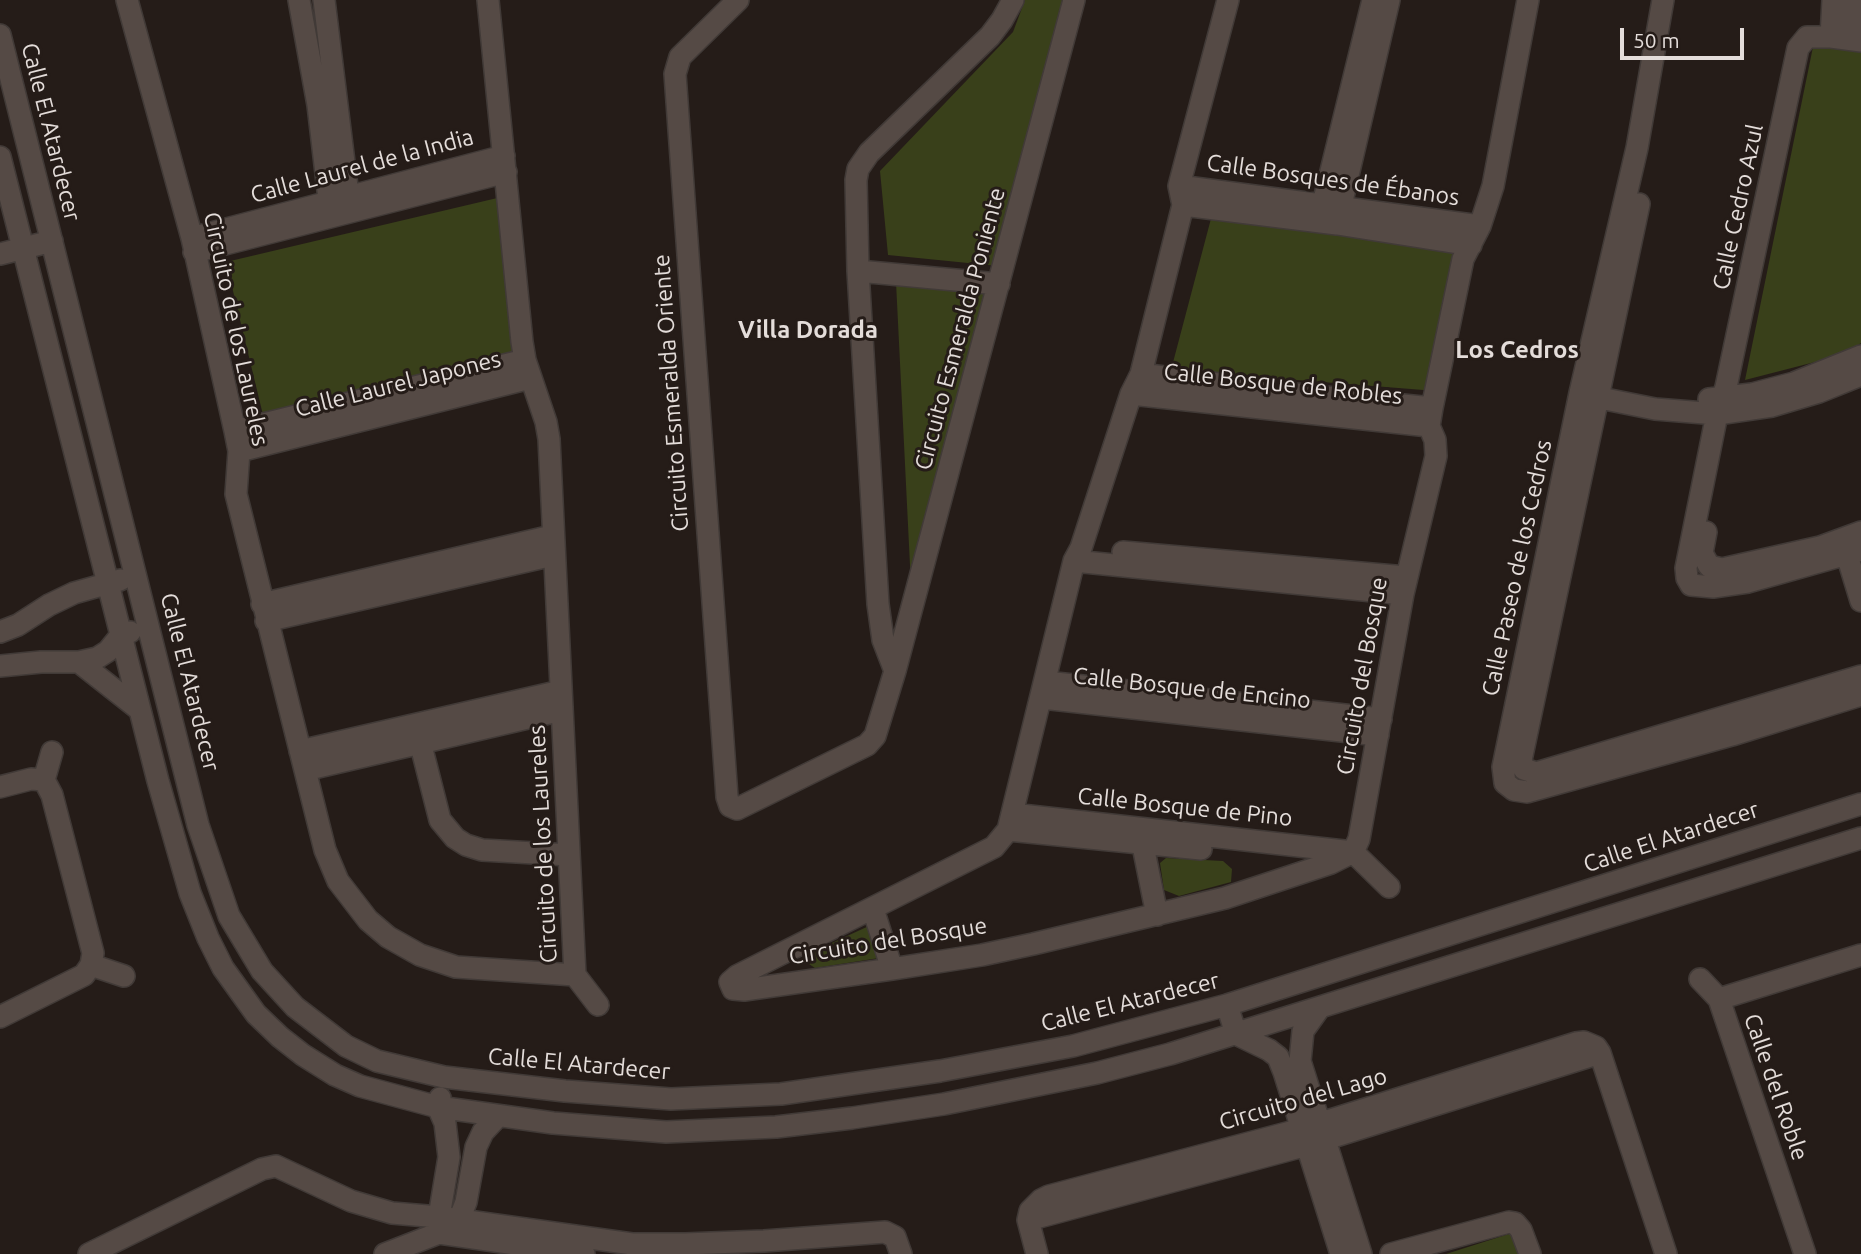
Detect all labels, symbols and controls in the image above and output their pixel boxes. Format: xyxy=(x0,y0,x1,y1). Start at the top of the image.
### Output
scale bar xyxy=(1623,14,1747,58)
text: 50 m xyxy=(1633,28,1680,52)
street label: Calle El Atardecer xyxy=(15,40,87,224)
street label: Calle Cedro Azul xyxy=(1707,122,1769,292)
street label: Calle Laurel de la India xyxy=(247,123,477,209)
street label: Calle Bosques de Ébanos xyxy=(1205,149,1461,211)
street label: Circuito Esmeralda Poniente xyxy=(909,185,1011,473)
street label: Circuito de los Laureles xyxy=(198,210,274,448)
street label: Circuito Esmeralda Oriente xyxy=(648,254,694,532)
district label: Villa Dorada xyxy=(738,316,878,344)
district label: Los Cedros xyxy=(1455,336,1579,364)
street label: Calle Laurel Japones xyxy=(292,345,504,423)
street label: Calle Bosque de Robles xyxy=(1162,358,1404,410)
street label: Calle Paseo de los Cedros xyxy=(1476,437,1558,699)
street label: Circuito del Bosque xyxy=(1331,575,1393,777)
street label: Calle El Atardecer xyxy=(154,590,226,774)
street label: Calle Bosque de Encino xyxy=(1072,662,1312,714)
street label: Circuito de los Laureles xyxy=(523,724,563,964)
street label: Calle Bosque de Pino xyxy=(1076,782,1294,832)
street label: Calle El Atardecer xyxy=(1580,796,1762,878)
street label: Circuito del Bosque xyxy=(787,912,989,970)
street label: Calle El Atardecer xyxy=(1038,966,1222,1038)
street label: Calle del Roble xyxy=(1738,1010,1814,1164)
street label: Calle El Atardecer xyxy=(487,1042,671,1086)
street label: Circuito del Lago xyxy=(1216,1062,1390,1136)

